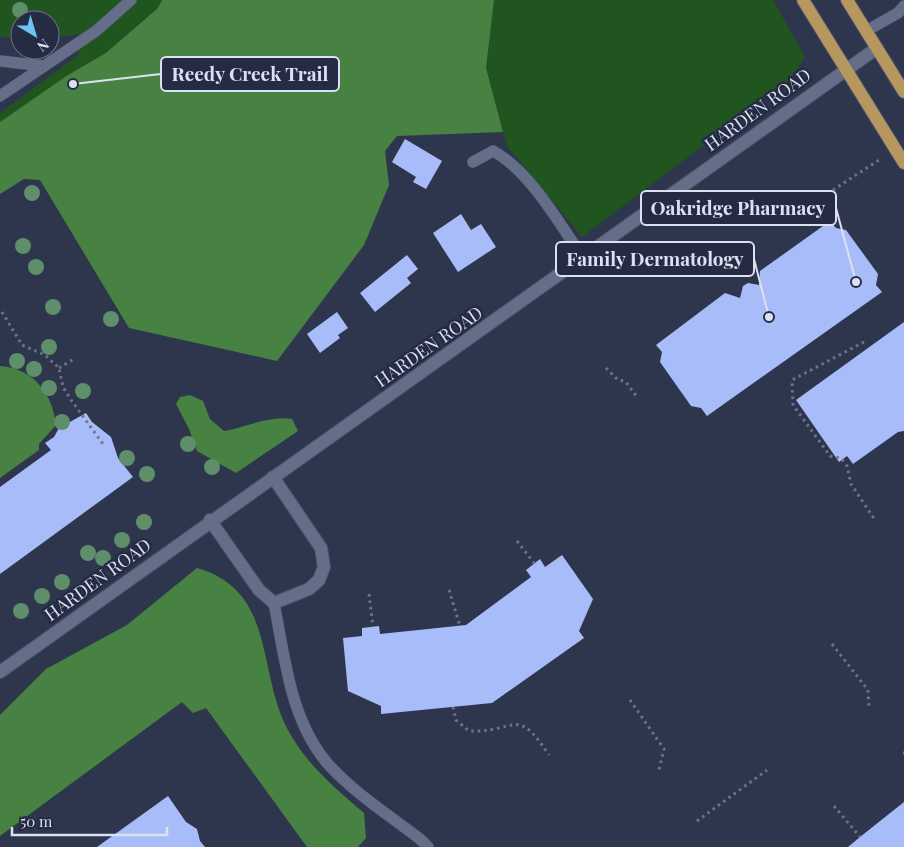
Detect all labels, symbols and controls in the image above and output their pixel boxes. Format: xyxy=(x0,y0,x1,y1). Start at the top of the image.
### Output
north arrow xyxy=(10,10,60,60)
text: N xyxy=(33,35,53,56)
callout: Reedy Creek Trail xyxy=(161,57,339,91)
text: Reedy Creek Trail xyxy=(172,60,329,86)
street label: HARDEN ROAD xyxy=(699,62,815,156)
callout: Oakridge Pharmacy xyxy=(641,191,836,225)
text: Oakridge Pharmacy xyxy=(651,194,826,220)
callout: Family Dermatology xyxy=(556,242,754,276)
text: Family Dermatology xyxy=(566,245,744,271)
street label: HARDEN ROAD xyxy=(370,300,487,392)
street label: HARDEN ROAD xyxy=(39,532,155,626)
scale bar xyxy=(12,804,168,836)
text: 50 m xyxy=(20,811,53,831)

